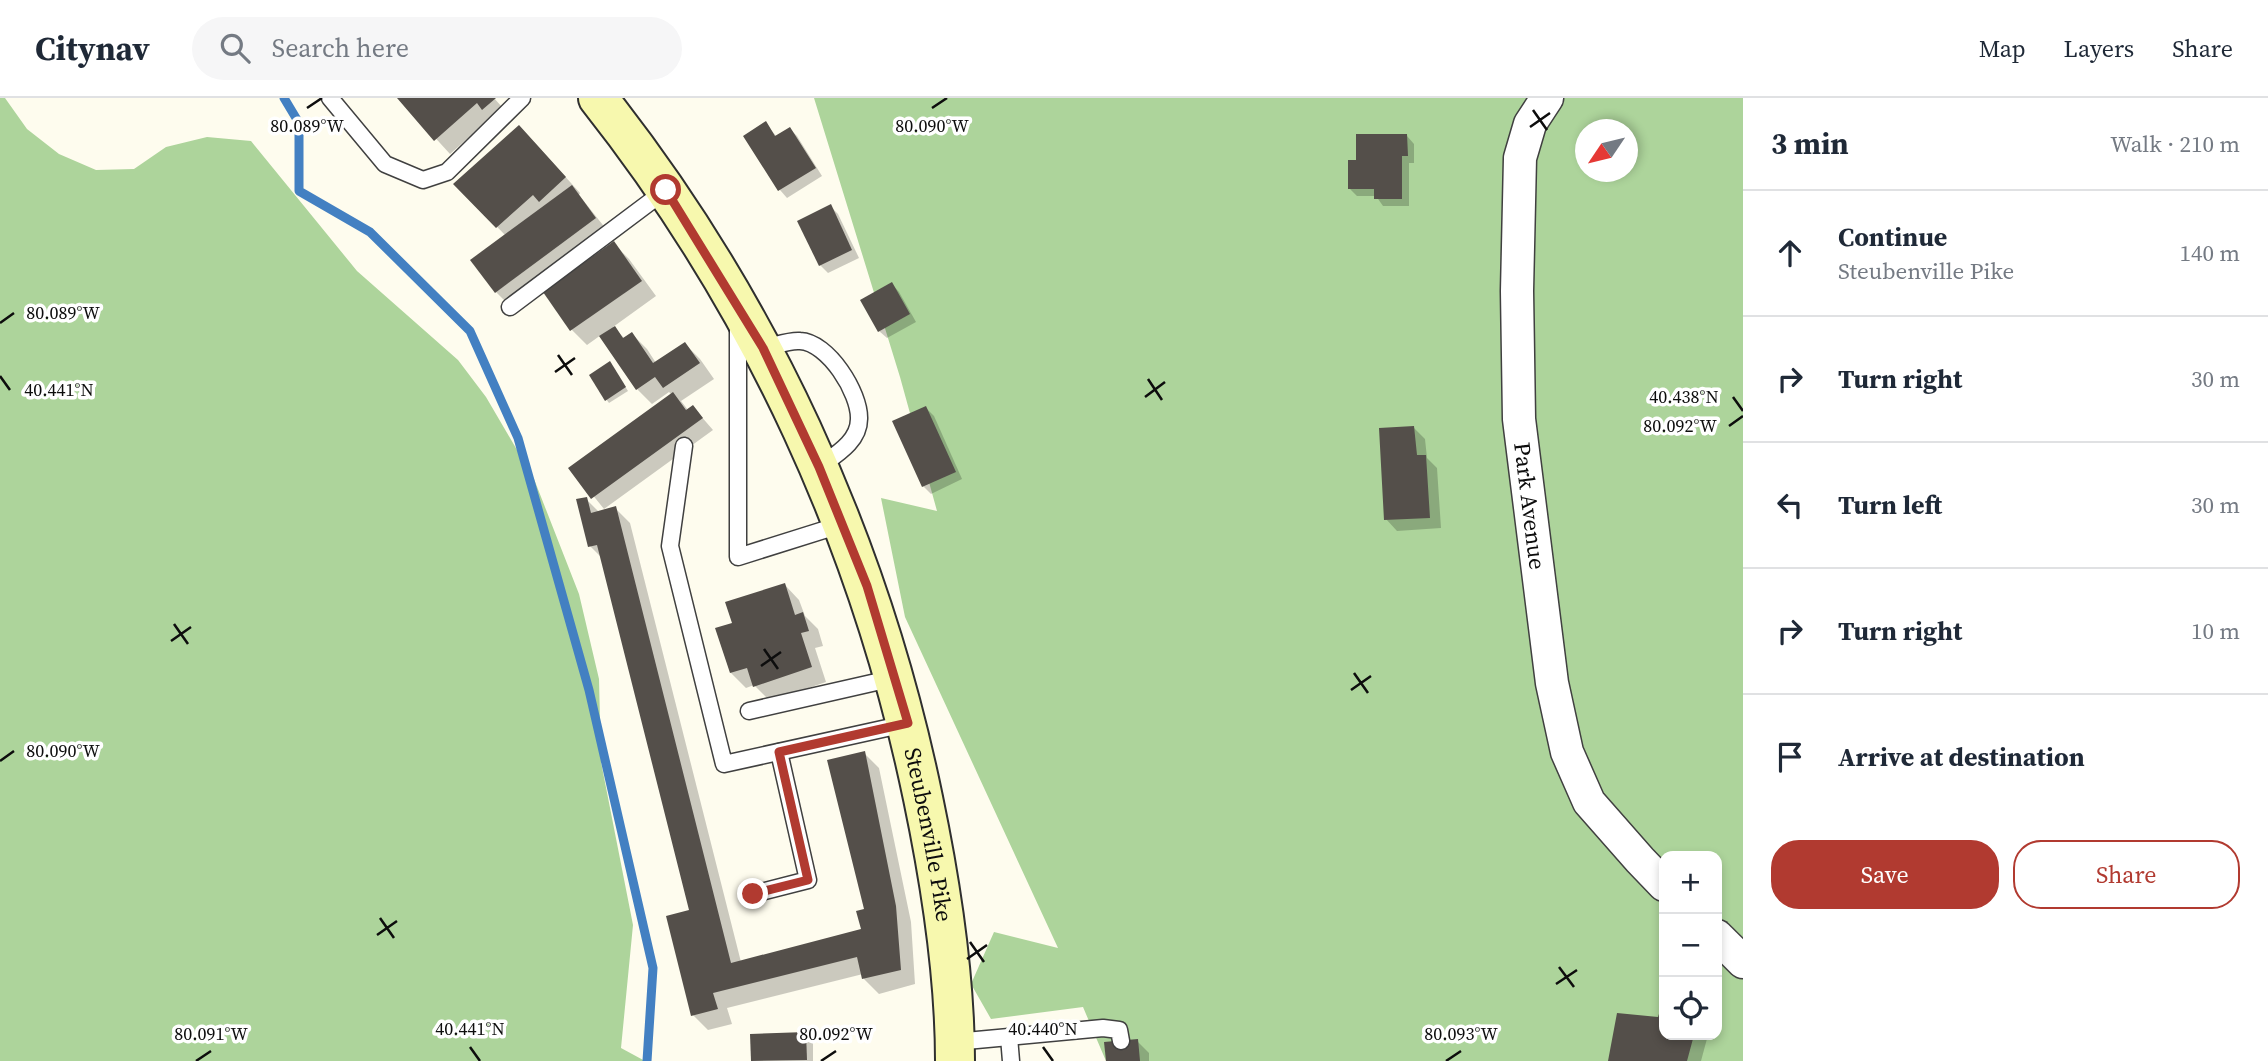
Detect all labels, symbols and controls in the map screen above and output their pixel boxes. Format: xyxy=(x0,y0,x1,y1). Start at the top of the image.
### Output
search box xyxy=(192,17,682,80)
text: Citynav xyxy=(35,26,150,71)
icon: search xyxy=(216,29,254,67)
text: Search here xyxy=(272,30,409,66)
text: Map xyxy=(1979,32,2026,65)
text: Layers xyxy=(2064,32,2134,65)
text: Share xyxy=(2172,32,2233,65)
text: 80.089°W xyxy=(270,113,344,138)
text: 80.090°W xyxy=(895,113,969,138)
north arrow xyxy=(1575,119,1638,182)
text: 3 min xyxy=(1771,123,1849,164)
text: Walk · 210 m xyxy=(2110,128,2240,160)
route start xyxy=(650,174,681,205)
text: Continue xyxy=(1838,219,1947,255)
icon: ahead xyxy=(1771,234,1809,272)
text: 140 m xyxy=(2179,237,2240,269)
text: Steubenville Pike xyxy=(1838,255,2014,287)
text: 80.089°W xyxy=(26,300,100,325)
icon: right xyxy=(1771,360,1809,398)
text: Turn right xyxy=(1838,361,1962,397)
text: 30 m xyxy=(2191,363,2240,395)
text: 40.441°N xyxy=(24,377,94,402)
text: 40.438°N xyxy=(1649,384,1719,409)
text: 80.092°W xyxy=(1643,413,1717,438)
street label: Park Avenue xyxy=(1506,440,1554,571)
icon: left xyxy=(1771,486,1809,524)
text: Turn left xyxy=(1838,487,1942,523)
text: 30 m xyxy=(2191,489,2240,521)
icon: right xyxy=(1771,612,1809,650)
text: Turn right xyxy=(1838,613,1962,649)
text: 10 m xyxy=(2191,615,2240,647)
text: 80.090°W xyxy=(26,738,100,763)
icon: arrive xyxy=(1771,738,1809,776)
text: Arrive at destination xyxy=(1838,739,2085,775)
street label: Steubenville Pike xyxy=(896,745,961,924)
button: Save xyxy=(1771,840,1999,909)
button: Share xyxy=(2013,840,2240,909)
map controls xyxy=(1659,851,1722,1040)
button: + xyxy=(1659,851,1722,914)
route end xyxy=(737,878,768,909)
button: − xyxy=(1659,914,1722,977)
button: locate xyxy=(1659,977,1722,1040)
text: 40.441°N xyxy=(435,1016,505,1041)
text: 40.440°N xyxy=(1008,1016,1078,1041)
text: 80.091°W xyxy=(174,1021,248,1046)
text: 80.092°W xyxy=(799,1021,873,1046)
text: 80.093°W xyxy=(1424,1021,1498,1046)

